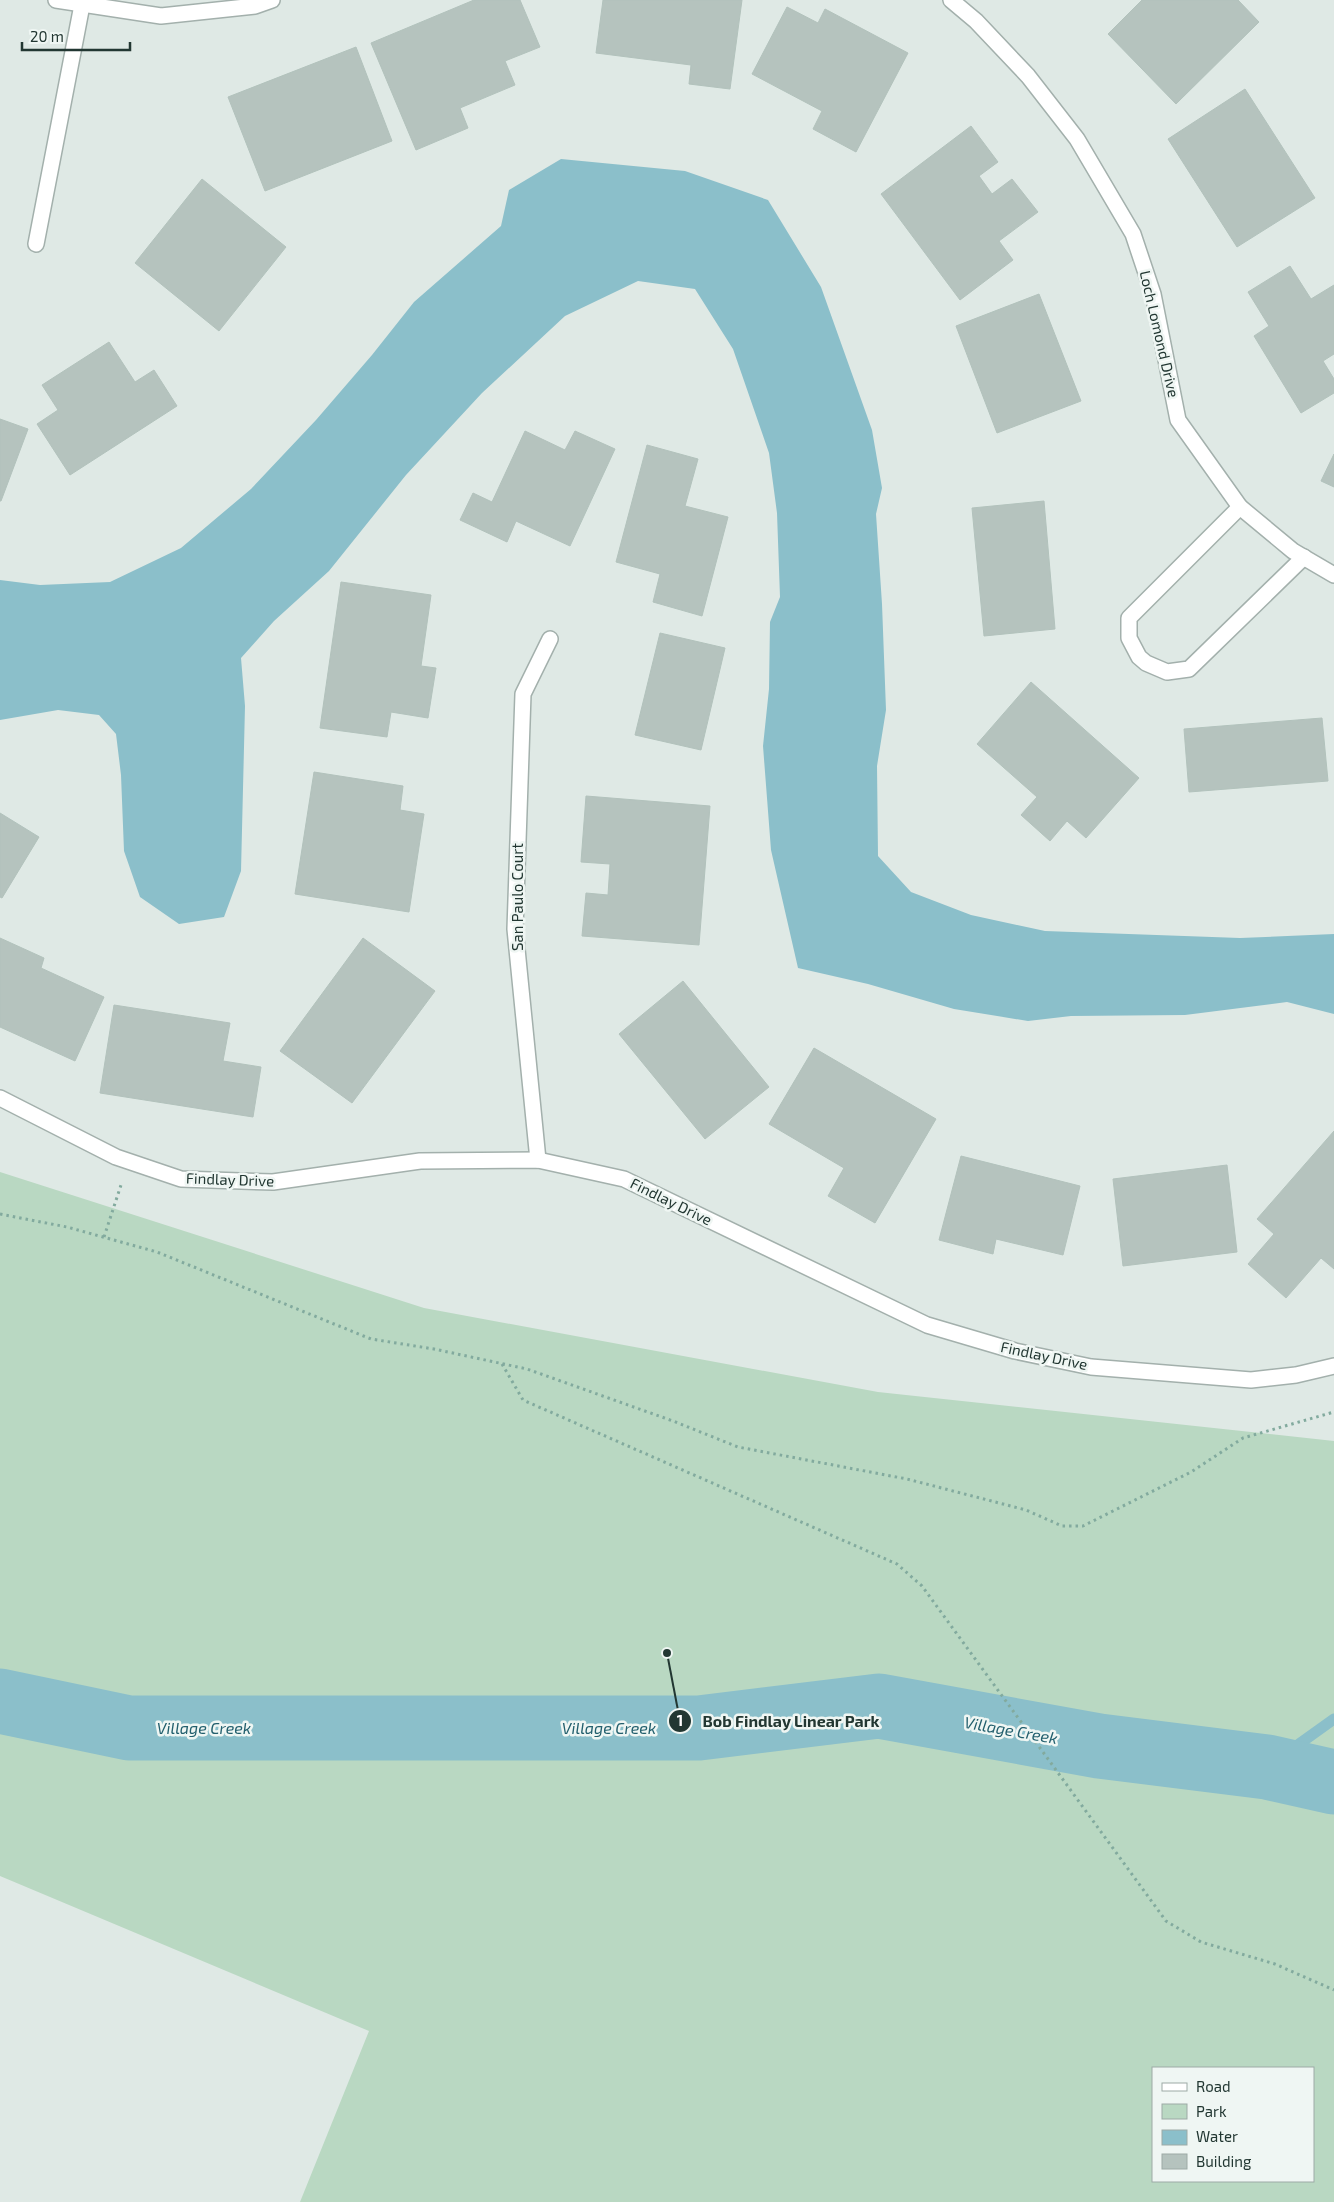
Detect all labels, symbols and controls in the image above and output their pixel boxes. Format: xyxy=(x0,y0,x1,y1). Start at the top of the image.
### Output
scale bar xyxy=(22,20,130,52)
text: 20 m xyxy=(30,27,64,45)
street label: Loch Lomond Drive xyxy=(1137,269,1183,399)
street label: San Paulo Court xyxy=(508,843,526,951)
street label: Findlay Drive xyxy=(186,1168,275,1190)
street label: Findlay Drive xyxy=(628,1174,715,1229)
street label: Findlay Drive xyxy=(999,1337,1089,1373)
callout: Bob Findlay Linear Park xyxy=(667,1705,890,1736)
text: 1 xyxy=(677,1711,683,1729)
text: Bob Findlay Linear Park xyxy=(702,1711,880,1731)
water label: Village Creek xyxy=(963,1712,1059,1747)
water label: Village Creek xyxy=(157,1718,251,1737)
water label: Village Creek xyxy=(562,1718,656,1737)
legend xyxy=(1152,2067,1314,2182)
text: Road xyxy=(1196,2077,1231,2095)
text: Park xyxy=(1196,2102,1227,2120)
text: Water xyxy=(1196,2127,1238,2145)
text: Building xyxy=(1196,2152,1252,2170)

